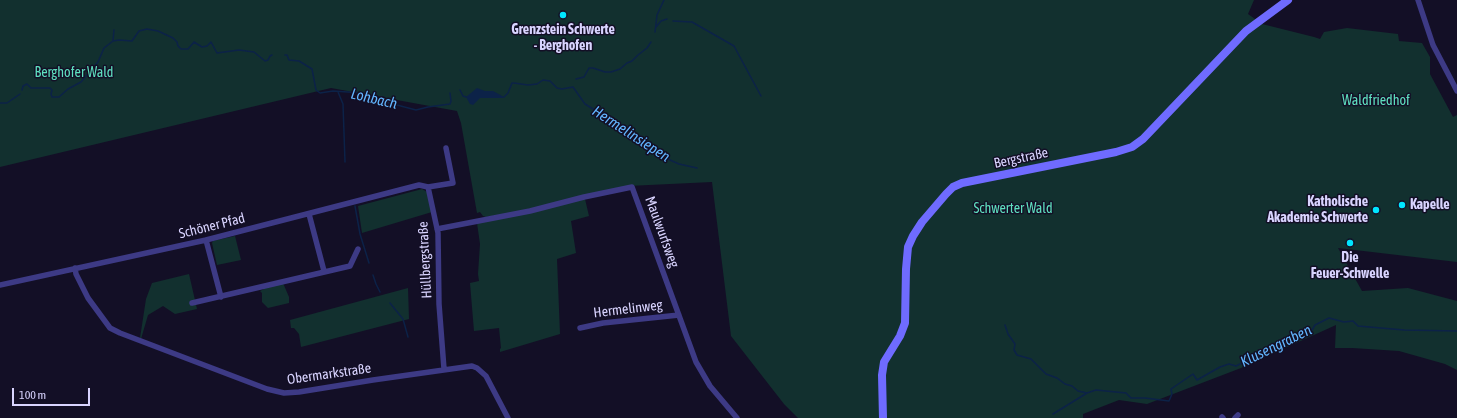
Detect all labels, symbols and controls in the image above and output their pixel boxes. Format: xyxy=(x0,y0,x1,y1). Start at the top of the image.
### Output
marker: Grenzstein Schwerte - Berghofen xyxy=(558,10,568,20)
place label: Grenzstein Schwerte - Berghofen xyxy=(511,22,615,54)
park label: Berghofer Wald xyxy=(35,65,113,81)
water label: Lohbach xyxy=(349,85,399,113)
park label: Waldfriedhof xyxy=(1342,93,1410,109)
water label: Hermelinsiepen xyxy=(589,102,673,166)
street label: Bergstraße xyxy=(992,144,1050,172)
street label: Maulwurfsweg xyxy=(641,194,683,270)
place label: Katholische Akademie Schwerte xyxy=(1267,194,1368,226)
place label: Kapelle xyxy=(1410,197,1450,213)
marker: Kapelle xyxy=(1397,200,1407,210)
park label: Schwerter Wald xyxy=(973,201,1053,217)
marker: Katholische Akademie Schwerte xyxy=(1371,205,1381,215)
street label: Schöner Pfad xyxy=(177,210,247,242)
street label: Hüllbergstraße xyxy=(415,221,435,299)
marker: Die Feuer-Schwelle xyxy=(1345,238,1355,248)
place label: Die Feuer-Schwelle xyxy=(1311,250,1389,282)
street label: Hermelinweg xyxy=(593,296,663,322)
water label: Klusengraben xyxy=(1237,321,1315,371)
street label: Obermarkstraße xyxy=(286,360,372,388)
scale bar xyxy=(14,380,92,406)
text: 100 m xyxy=(19,388,46,402)

